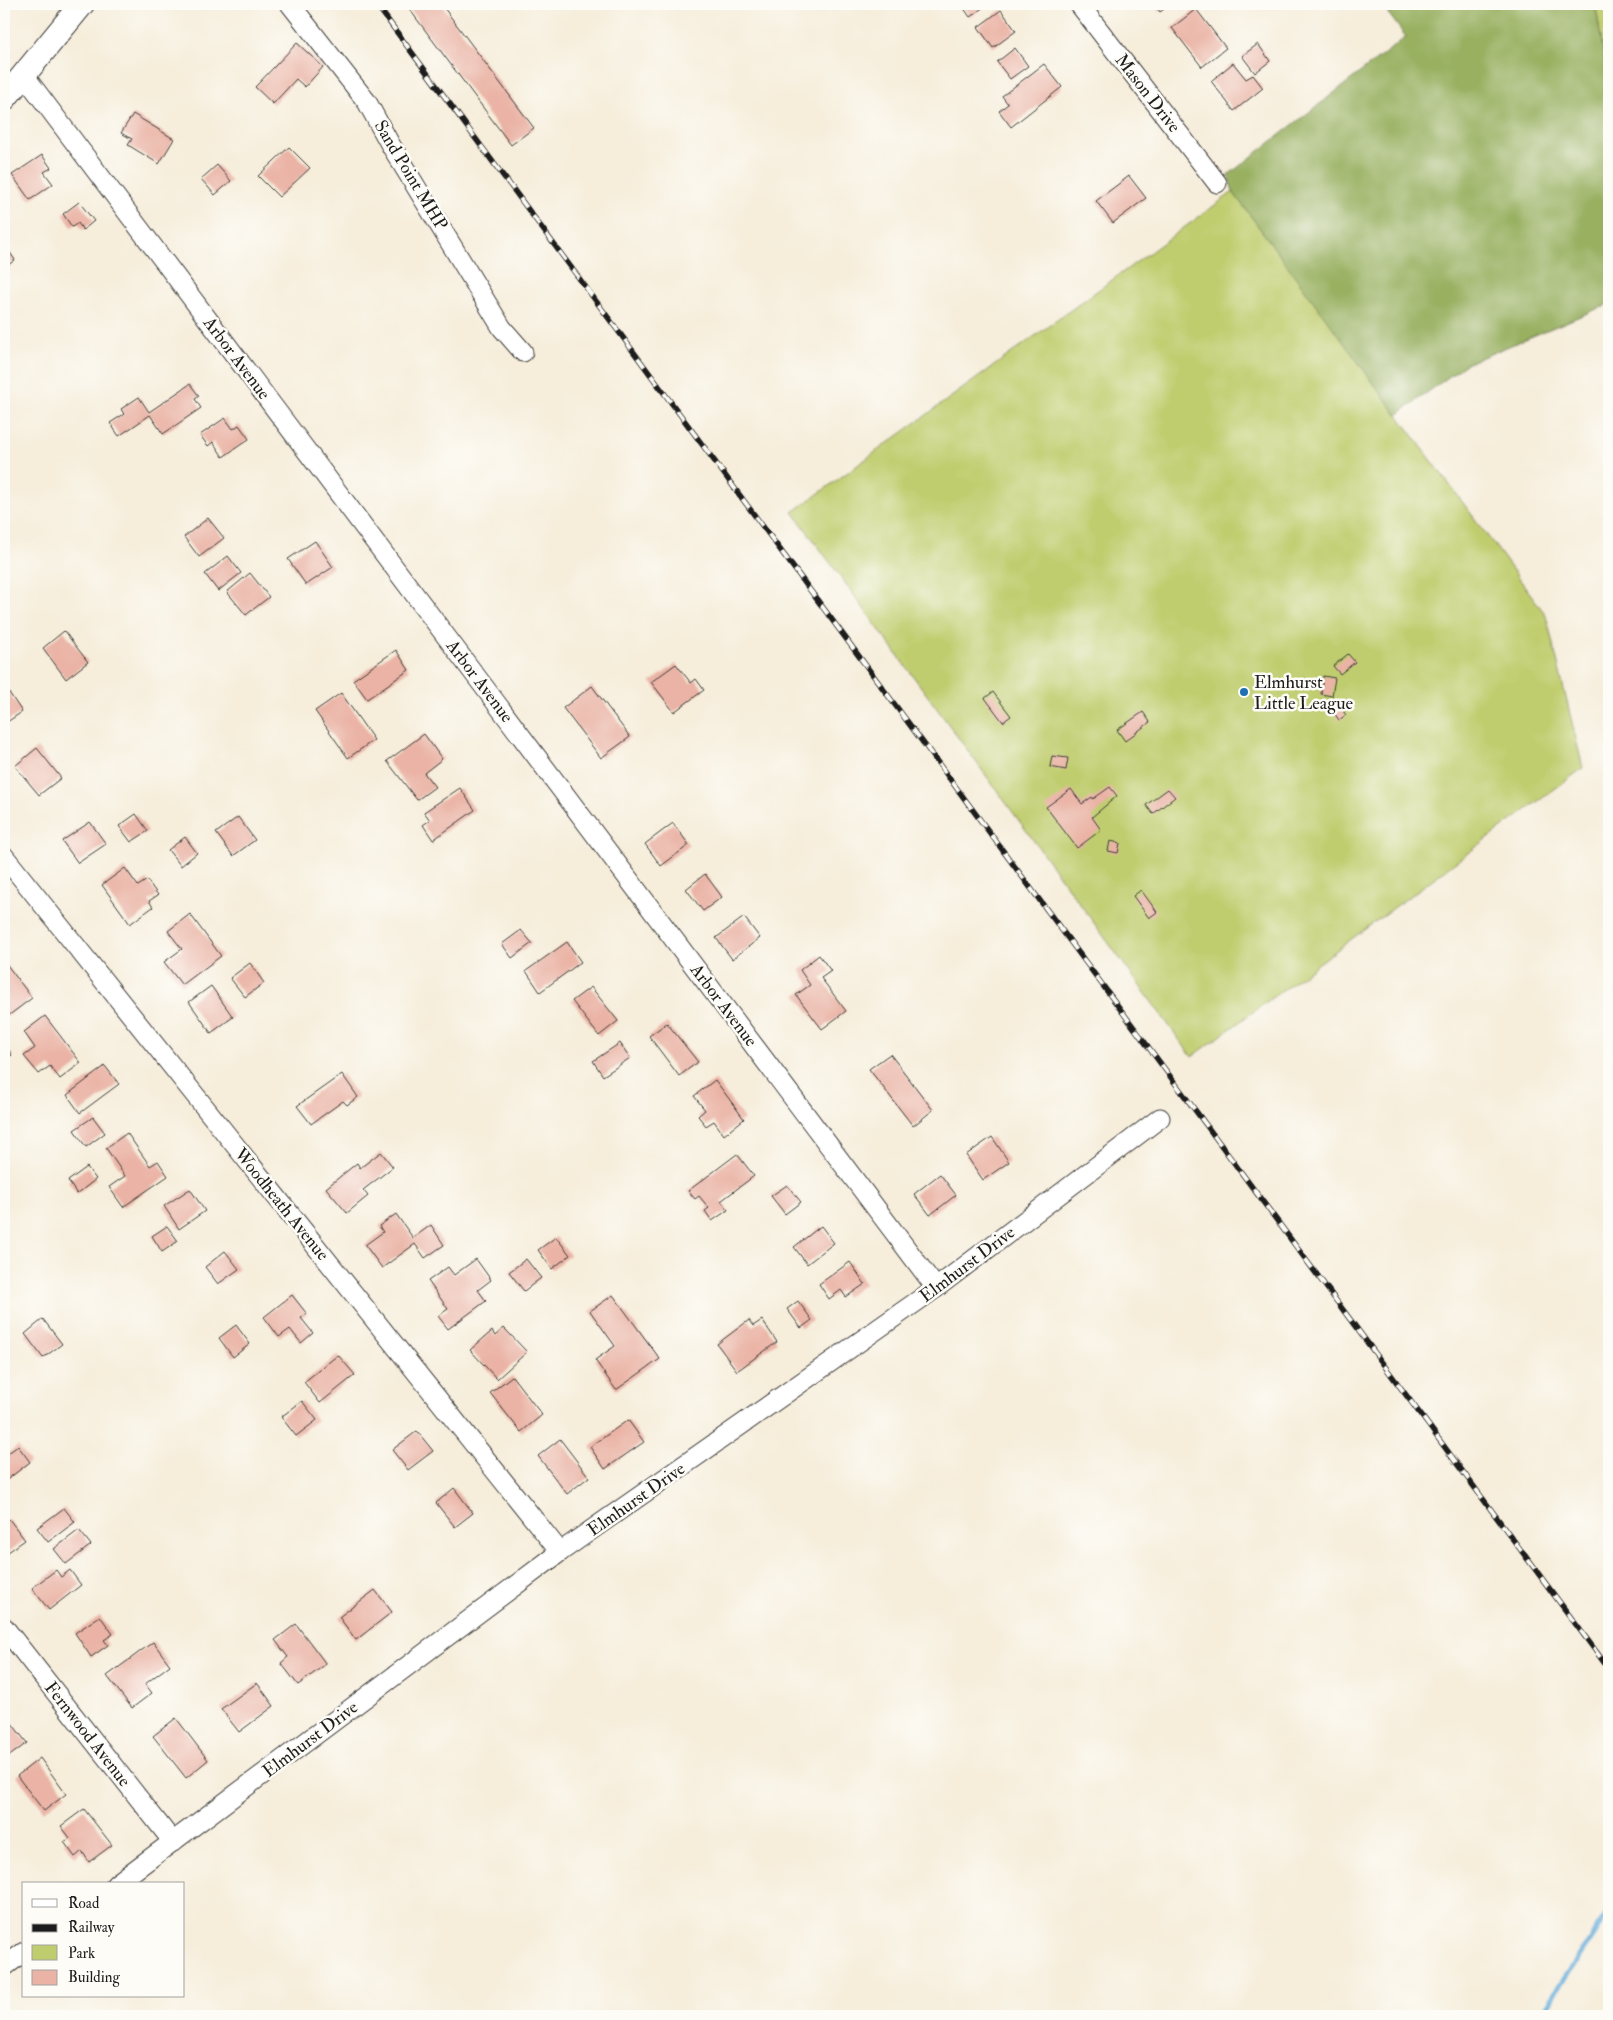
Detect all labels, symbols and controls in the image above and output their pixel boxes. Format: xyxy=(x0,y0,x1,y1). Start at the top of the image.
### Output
street label: Mason Drive xyxy=(1110,49,1186,138)
street label: Sand Point MHP xyxy=(369,116,453,235)
street label: Arbor Avenue xyxy=(197,311,276,405)
street label: Arbor Avenue xyxy=(440,634,519,728)
place label: Elmhurst Little League xyxy=(1254,671,1354,715)
marker: Elmhurst Little League xyxy=(1238,686,1250,698)
street label: Arbor Avenue xyxy=(684,958,763,1052)
street label: Woodheath Avenue xyxy=(228,1143,334,1266)
street label: Elmhurst Drive xyxy=(915,1221,1020,1308)
street label: Elmhurst Drive xyxy=(583,1457,690,1541)
street label: Fernwood Avenue xyxy=(39,1677,136,1792)
street label: Elmhurst Drive xyxy=(258,1696,363,1783)
legend xyxy=(22,1882,185,1998)
text: Road xyxy=(68,1894,100,1913)
text: Railway xyxy=(68,1918,115,1937)
text: Park xyxy=(68,1944,95,1963)
text: Building xyxy=(68,1968,120,1987)

